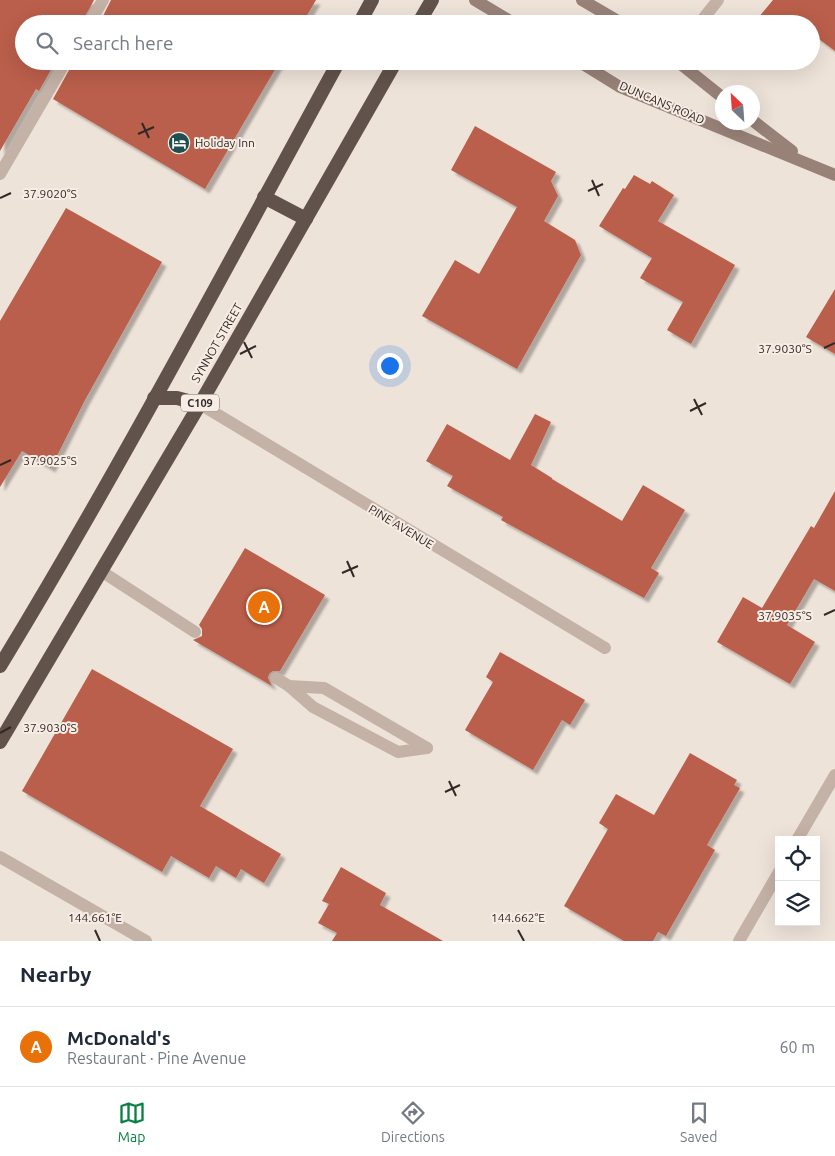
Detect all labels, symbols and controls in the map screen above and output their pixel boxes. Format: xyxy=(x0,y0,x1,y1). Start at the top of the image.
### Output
search box xyxy=(15,15,820,70)
icon: search xyxy=(33,29,61,57)
text: Search here xyxy=(73,32,173,54)
street label: DUNCANS ROAD xyxy=(618,79,707,126)
north arrow xyxy=(715,85,760,130)
hotel icon: Holiday Inn xyxy=(167,131,191,155)
place label: Holiday Inn xyxy=(195,136,255,149)
text: 37.9020°S xyxy=(23,187,77,200)
street label: SYNNOT STREET xyxy=(189,300,245,385)
text: 37.9030°S xyxy=(758,342,812,355)
your location xyxy=(377,353,403,379)
road number: C109 xyxy=(181,394,219,412)
text: 37.9025°S xyxy=(23,454,77,467)
street label: PINE AVENUE xyxy=(366,502,436,551)
pin: A xyxy=(248,588,280,626)
text: 37.9035°S xyxy=(758,609,812,622)
text: 37.9030°S xyxy=(23,721,77,734)
map controls xyxy=(775,836,820,926)
button: locate xyxy=(775,836,820,881)
button: layers xyxy=(775,881,820,926)
text: 144.661°E xyxy=(68,911,122,924)
text: 144.662°E xyxy=(491,911,545,924)
text: Nearby xyxy=(20,962,91,986)
text: McDonald's xyxy=(67,1027,171,1049)
text: A xyxy=(30,1038,42,1056)
text: 60 m xyxy=(779,1038,815,1056)
text: Restaurant · Pine Avenue xyxy=(67,1049,246,1067)
tab: Map xyxy=(118,1099,146,1145)
tab: Directions xyxy=(381,1099,445,1145)
tab: Saved xyxy=(680,1099,717,1145)

